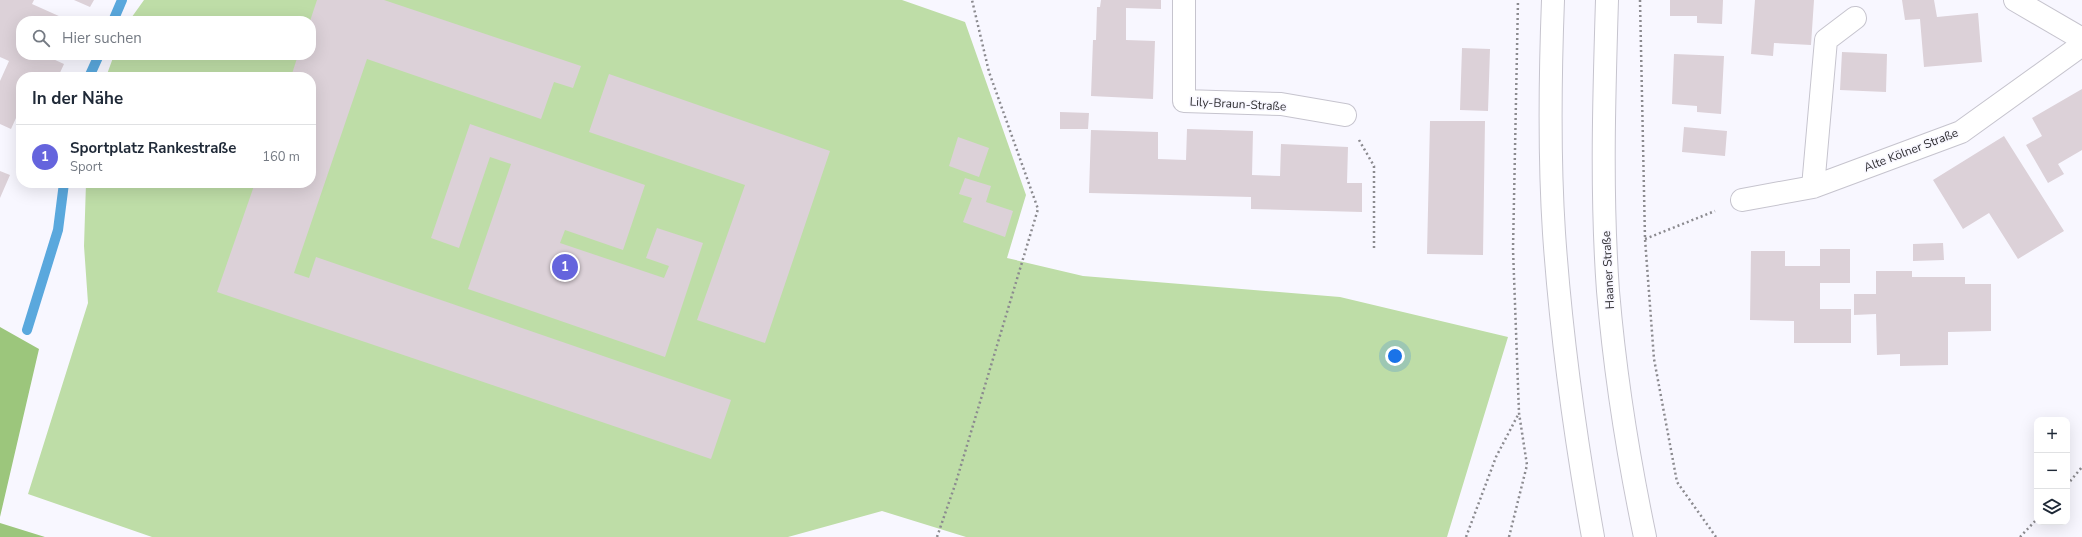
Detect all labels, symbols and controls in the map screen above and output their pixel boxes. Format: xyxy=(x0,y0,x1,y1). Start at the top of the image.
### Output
search box xyxy=(16,16,316,60)
icon: search xyxy=(30,27,52,49)
text: Hier suchen xyxy=(62,28,142,48)
text: In der Nähe xyxy=(32,87,123,110)
street label: Lily-Braun-Straße xyxy=(1189,93,1287,115)
street label: Alte Kölner Straße xyxy=(1862,125,1960,175)
text: Sportplatz Rankestraße xyxy=(70,138,236,158)
text: 1 xyxy=(41,148,49,166)
text: 160 m xyxy=(262,148,300,166)
text: Sport xyxy=(70,158,102,176)
street label: Haaner Straße xyxy=(1598,230,1618,310)
pin: 1 xyxy=(552,252,578,282)
your location xyxy=(1385,346,1405,366)
map controls xyxy=(2034,417,2070,525)
button: + xyxy=(2034,417,2070,453)
button: − xyxy=(2034,453,2070,489)
button: layers xyxy=(2034,489,2070,525)

